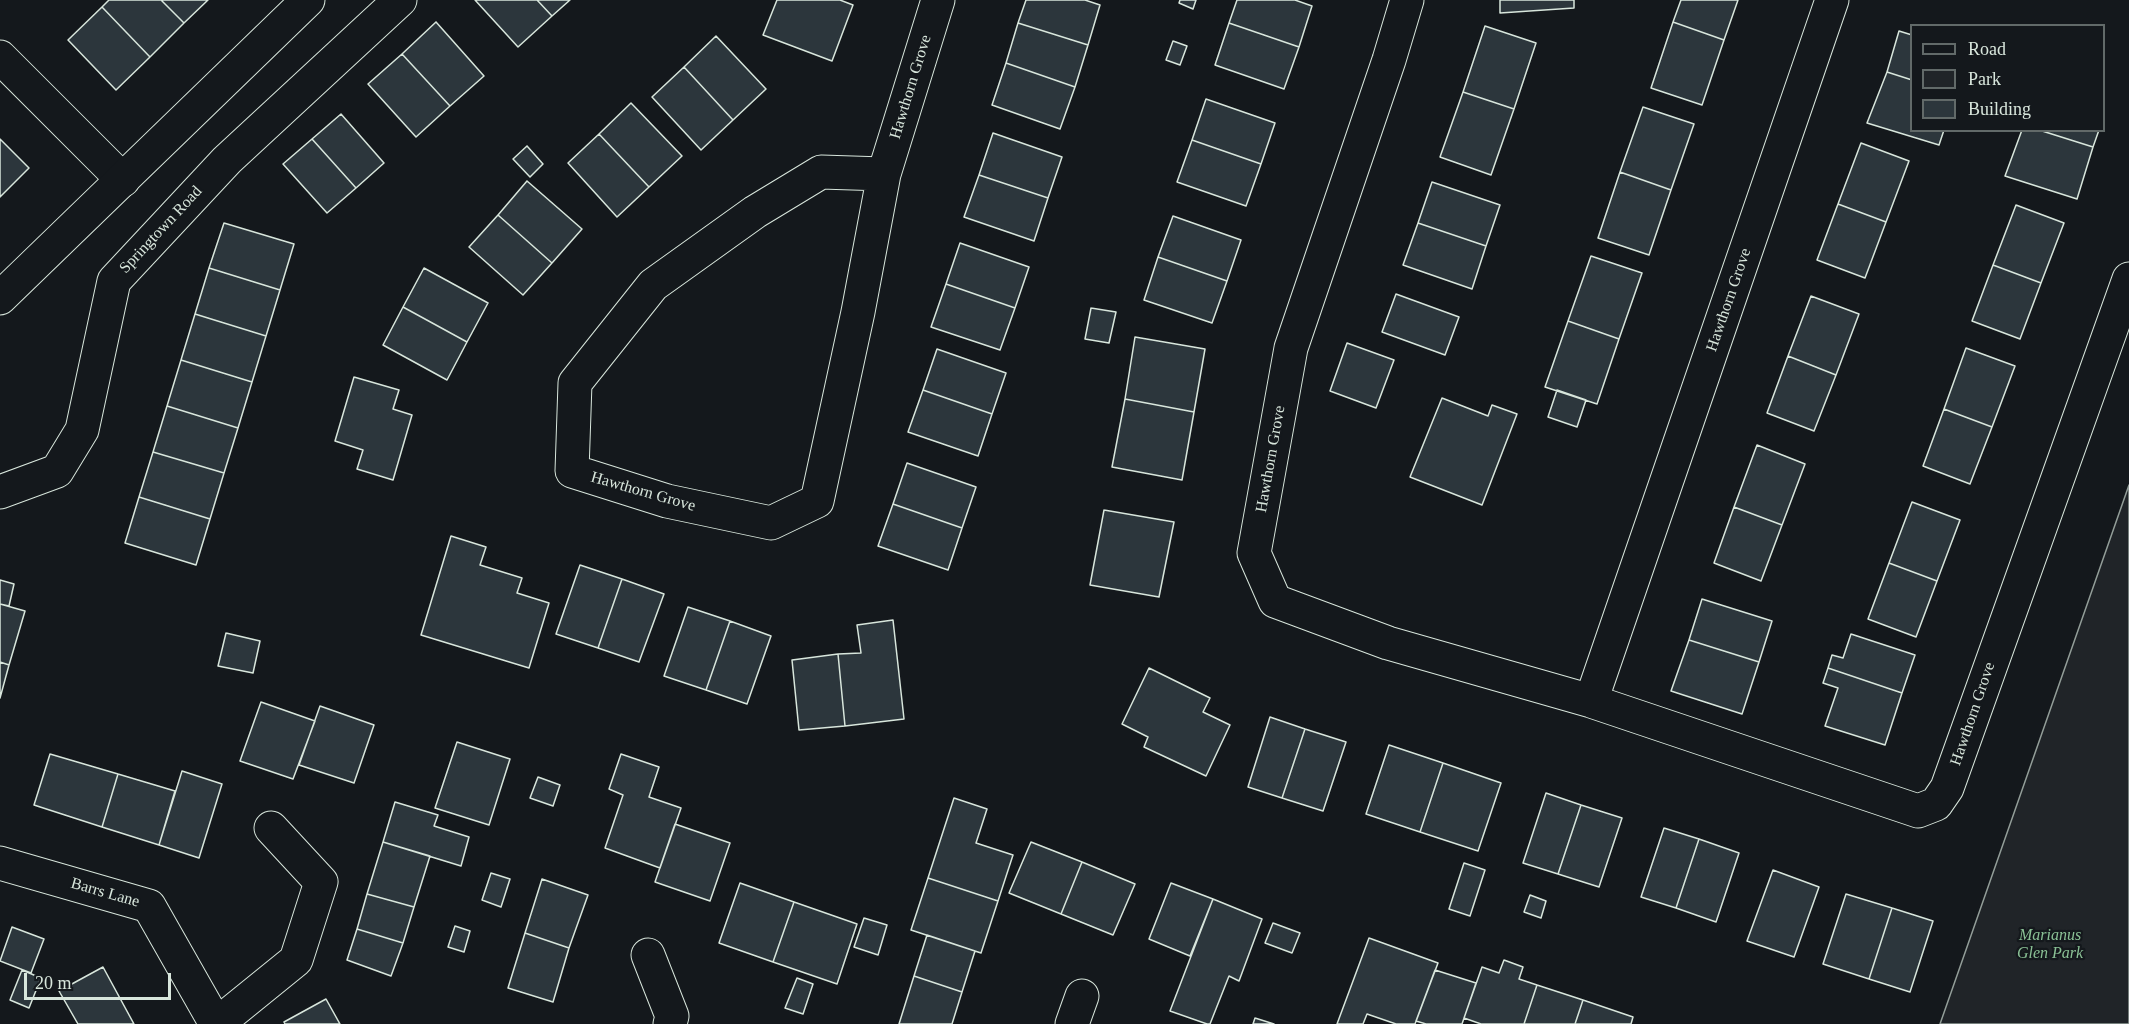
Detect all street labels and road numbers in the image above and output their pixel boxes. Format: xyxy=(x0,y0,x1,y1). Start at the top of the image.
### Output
street label: Hawthorn Grove xyxy=(886,33,936,141)
street label: Springtown Road xyxy=(116,182,206,278)
street label: Hawthorn Grove xyxy=(1702,246,1756,354)
street label: Hawthorn Grove xyxy=(1252,404,1290,514)
street label: Hawthorn Grove xyxy=(588,468,698,516)
street label: Hawthorn Grove xyxy=(1946,660,2000,768)
street label: Barrs Lane xyxy=(68,874,142,912)

